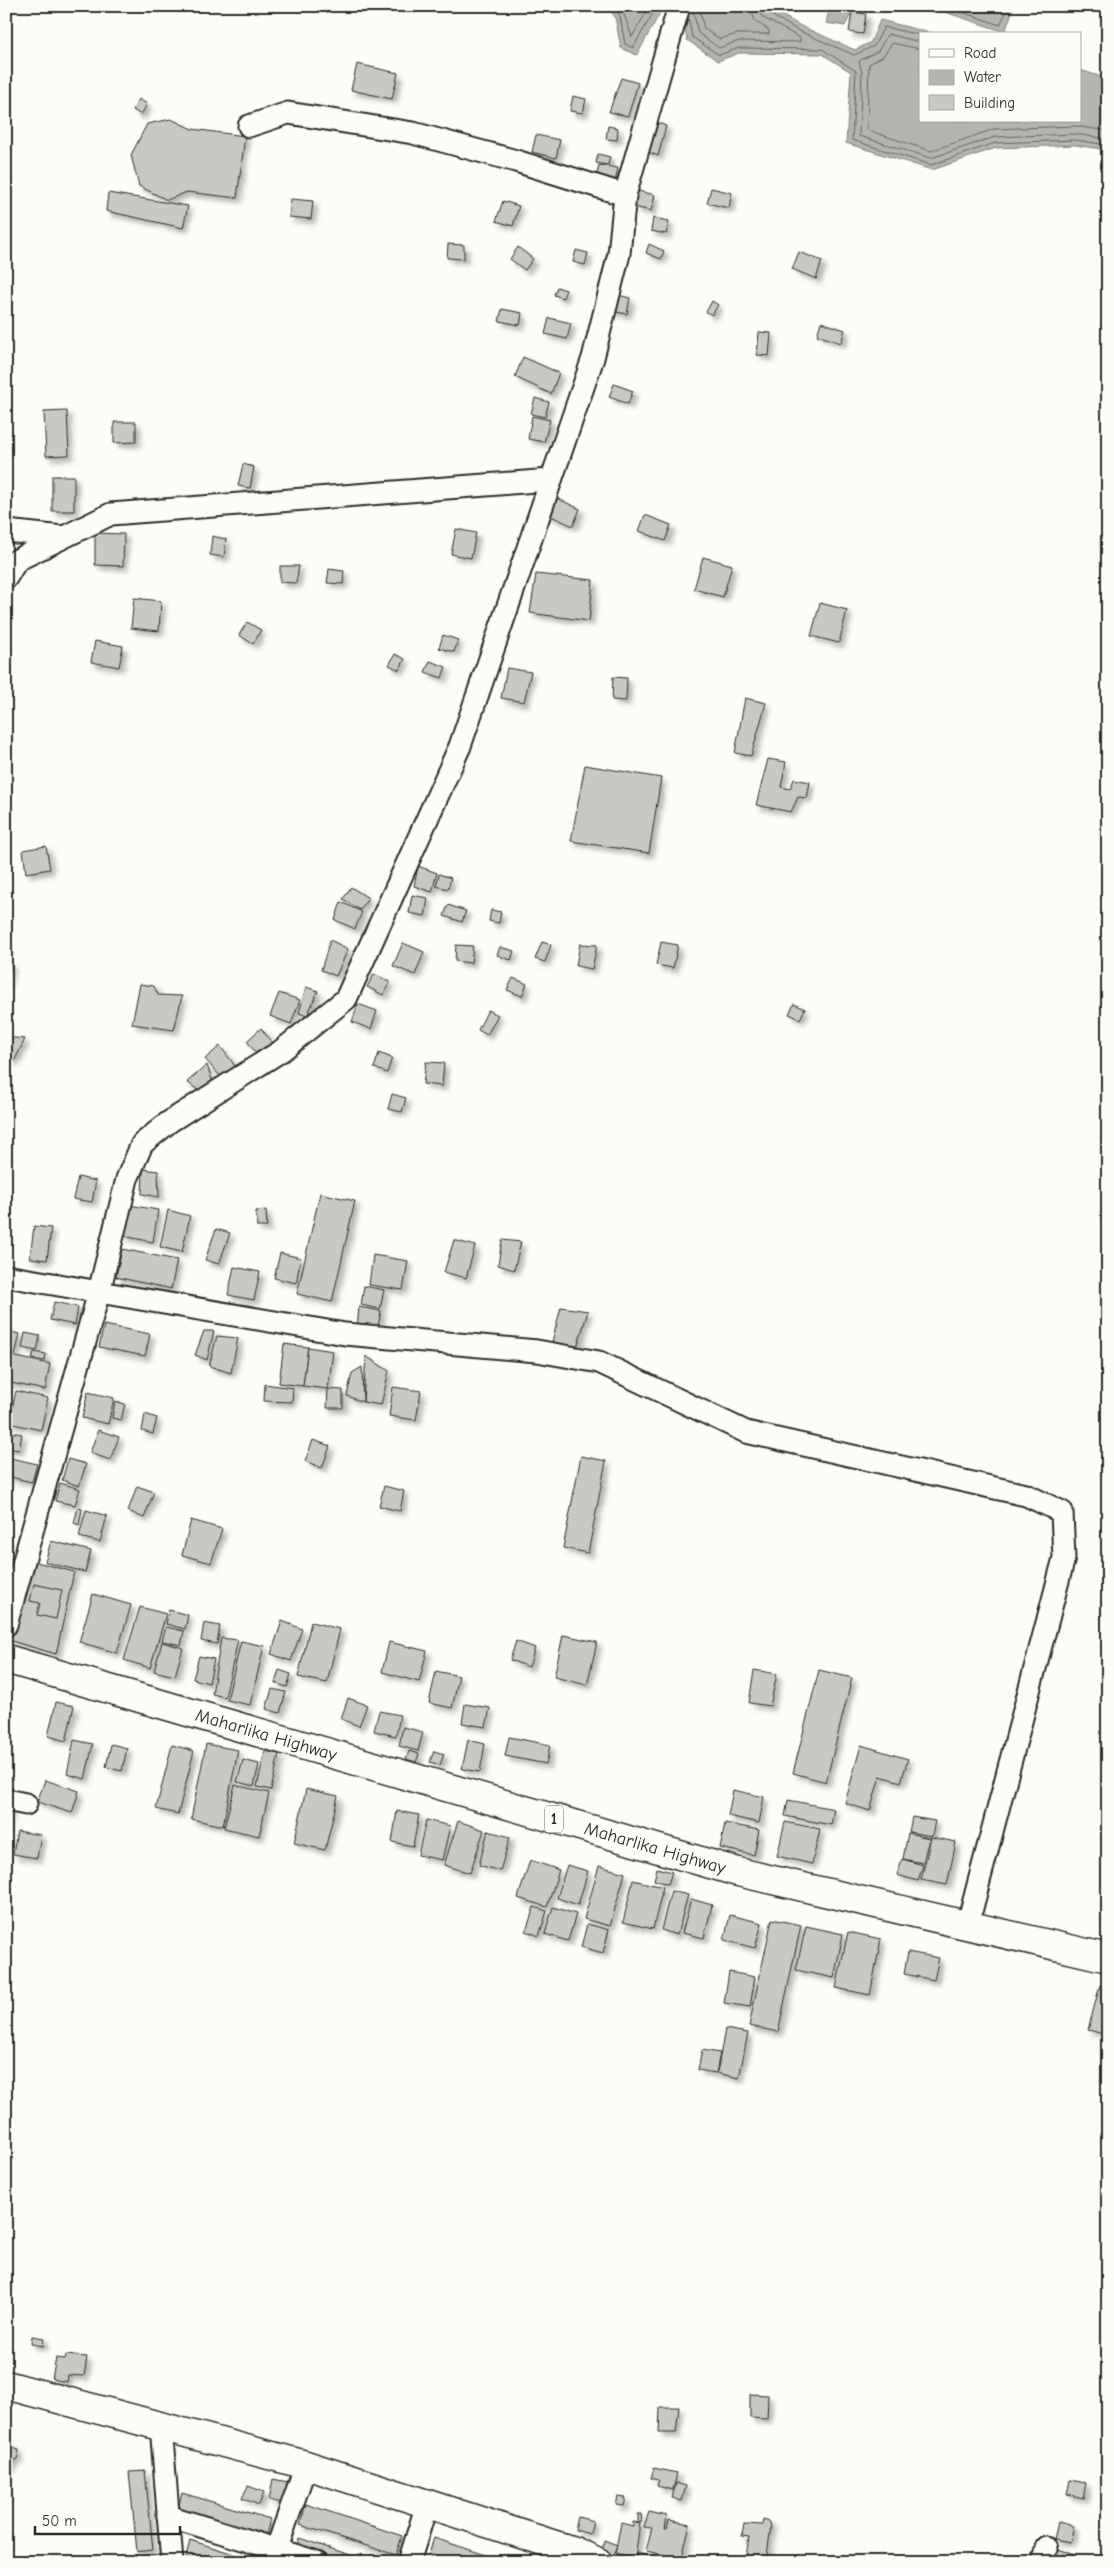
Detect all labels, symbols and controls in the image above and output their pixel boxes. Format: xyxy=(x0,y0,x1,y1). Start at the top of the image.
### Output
legend xyxy=(919,32,1082,122)
text: Road xyxy=(964,44,996,62)
text: Water xyxy=(964,68,1001,86)
text: Building xyxy=(964,94,1015,112)
street label: Maharlika Highway xyxy=(193,1704,340,1766)
road number: 1 xyxy=(545,1806,563,1832)
street label: Maharlika Highway xyxy=(582,1817,729,1879)
scale bar xyxy=(35,2503,180,2535)
text: 50 m xyxy=(42,2512,77,2530)

